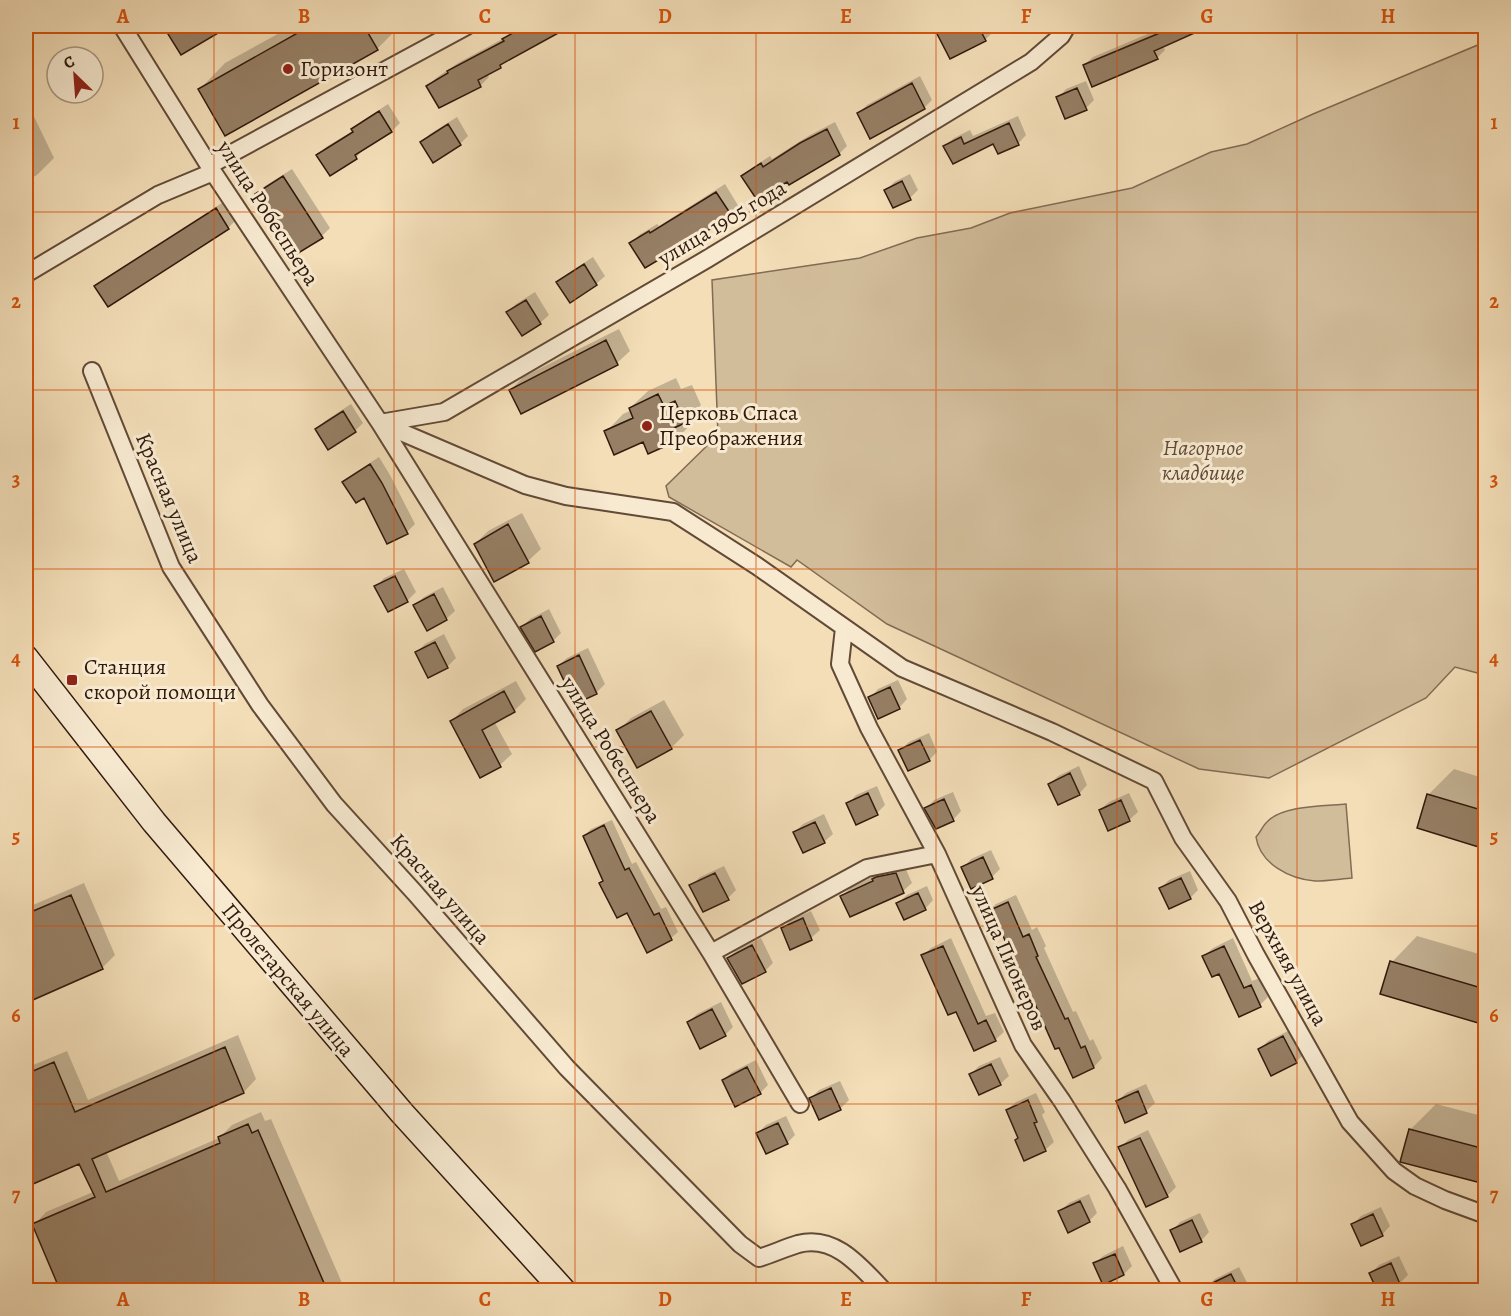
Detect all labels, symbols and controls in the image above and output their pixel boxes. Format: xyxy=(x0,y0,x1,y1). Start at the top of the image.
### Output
text: A xyxy=(116,3,130,30)
text: B xyxy=(298,3,310,30)
text: C xyxy=(479,3,491,30)
text: D xyxy=(658,3,672,30)
text: E xyxy=(840,3,852,30)
text: F xyxy=(1021,3,1032,30)
text: G xyxy=(1200,3,1214,30)
text: H xyxy=(1381,3,1396,30)
north arrow xyxy=(45,45,105,105)
text: С xyxy=(60,50,78,74)
place label: Горизонт xyxy=(300,54,388,84)
marker: Горизонт xyxy=(281,62,295,76)
text: 1 xyxy=(12,109,20,136)
text: 1 xyxy=(1490,109,1498,136)
street label: улица Робеспьера xyxy=(209,134,327,292)
street label: улица 1905 года xyxy=(651,172,793,274)
text: 2 xyxy=(11,288,21,315)
text: 2 xyxy=(1489,288,1499,315)
place label: Церковь Спаса Преображения xyxy=(659,398,803,453)
marker: Церковь Спаса Преображения xyxy=(640,419,654,433)
street label: Красная улица xyxy=(128,428,210,569)
park label: Нагорное кладбище xyxy=(1162,433,1244,488)
text: 3 xyxy=(12,466,20,493)
text: 3 xyxy=(1490,466,1498,493)
text: 4 xyxy=(11,645,21,672)
text: 4 xyxy=(1489,645,1499,672)
place label: Станция скорой помощи xyxy=(84,652,236,707)
street label: улица Робеспьера xyxy=(553,670,669,830)
marker: Станция скорой помощи xyxy=(65,673,79,687)
text: 5 xyxy=(12,823,20,850)
text: 5 xyxy=(1490,823,1498,850)
street label: Красная улица xyxy=(383,827,497,952)
street label: улица Пионеров xyxy=(963,880,1054,1035)
street label: Верхняя улица xyxy=(1241,895,1335,1032)
street label: Пролетарская улица xyxy=(215,897,362,1064)
text: 6 xyxy=(11,1002,21,1029)
text: 6 xyxy=(1489,1002,1499,1029)
text: 7 xyxy=(12,1181,21,1208)
text: 7 xyxy=(1490,1181,1499,1208)
text: A xyxy=(116,1286,130,1313)
text: B xyxy=(298,1286,310,1313)
text: C xyxy=(479,1286,491,1313)
text: D xyxy=(658,1286,672,1313)
text: E xyxy=(840,1286,852,1313)
text: F xyxy=(1021,1286,1032,1313)
text: G xyxy=(1200,1286,1214,1313)
text: H xyxy=(1381,1286,1396,1313)

